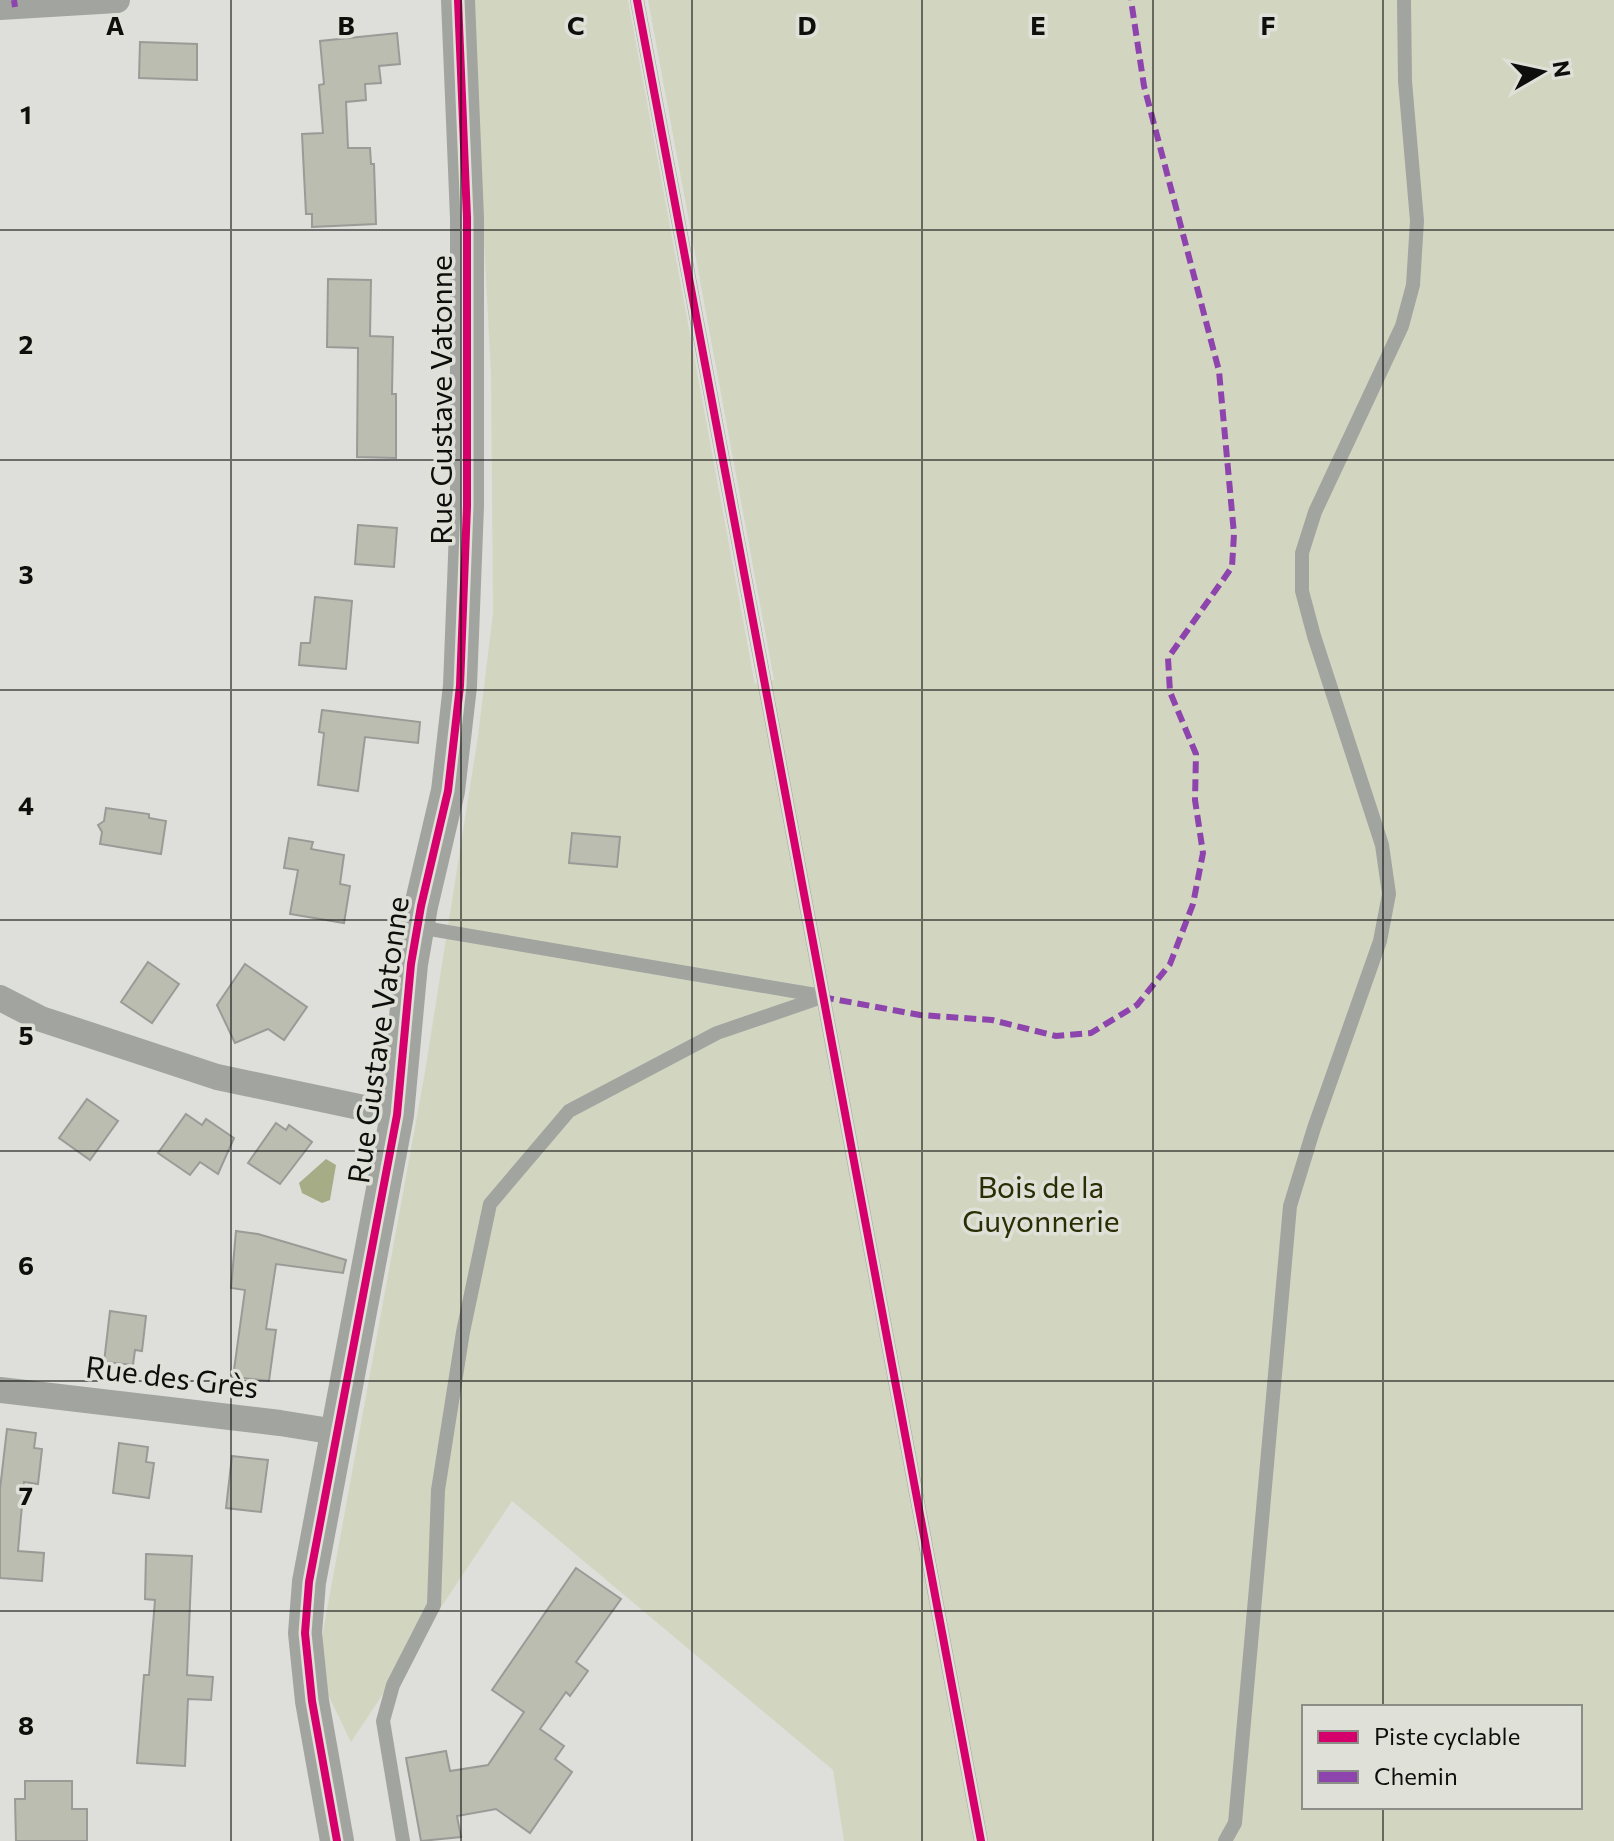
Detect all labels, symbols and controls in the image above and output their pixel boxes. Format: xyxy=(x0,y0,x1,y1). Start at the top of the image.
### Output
text: A xyxy=(106,9,125,40)
text: B xyxy=(337,9,355,40)
text: C xyxy=(567,9,585,40)
text: D xyxy=(797,9,817,40)
text: E xyxy=(1030,9,1046,40)
text: F xyxy=(1260,9,1276,40)
north arrow xyxy=(1502,32,1582,112)
text: N xyxy=(1548,59,1577,79)
text: 1 xyxy=(20,98,32,129)
street label: Rue Gustave Vatonne xyxy=(421,255,458,545)
text: 2 xyxy=(19,328,33,359)
text: 3 xyxy=(18,558,34,589)
text: 4 xyxy=(18,789,34,820)
street label: Rue Gustave Vatonne xyxy=(338,894,415,1186)
text: 5 xyxy=(18,1019,34,1050)
park label: Bois de la Guyonnerie xyxy=(962,1167,1120,1238)
text: 6 xyxy=(18,1249,34,1280)
street label: Rue des Grès xyxy=(84,1347,261,1404)
text: 7 xyxy=(19,1479,33,1510)
legend xyxy=(1302,1705,1582,1809)
text: 8 xyxy=(18,1709,34,1740)
text: Piste cyclable xyxy=(1374,1721,1520,1750)
text: Chemin xyxy=(1374,1761,1458,1790)

